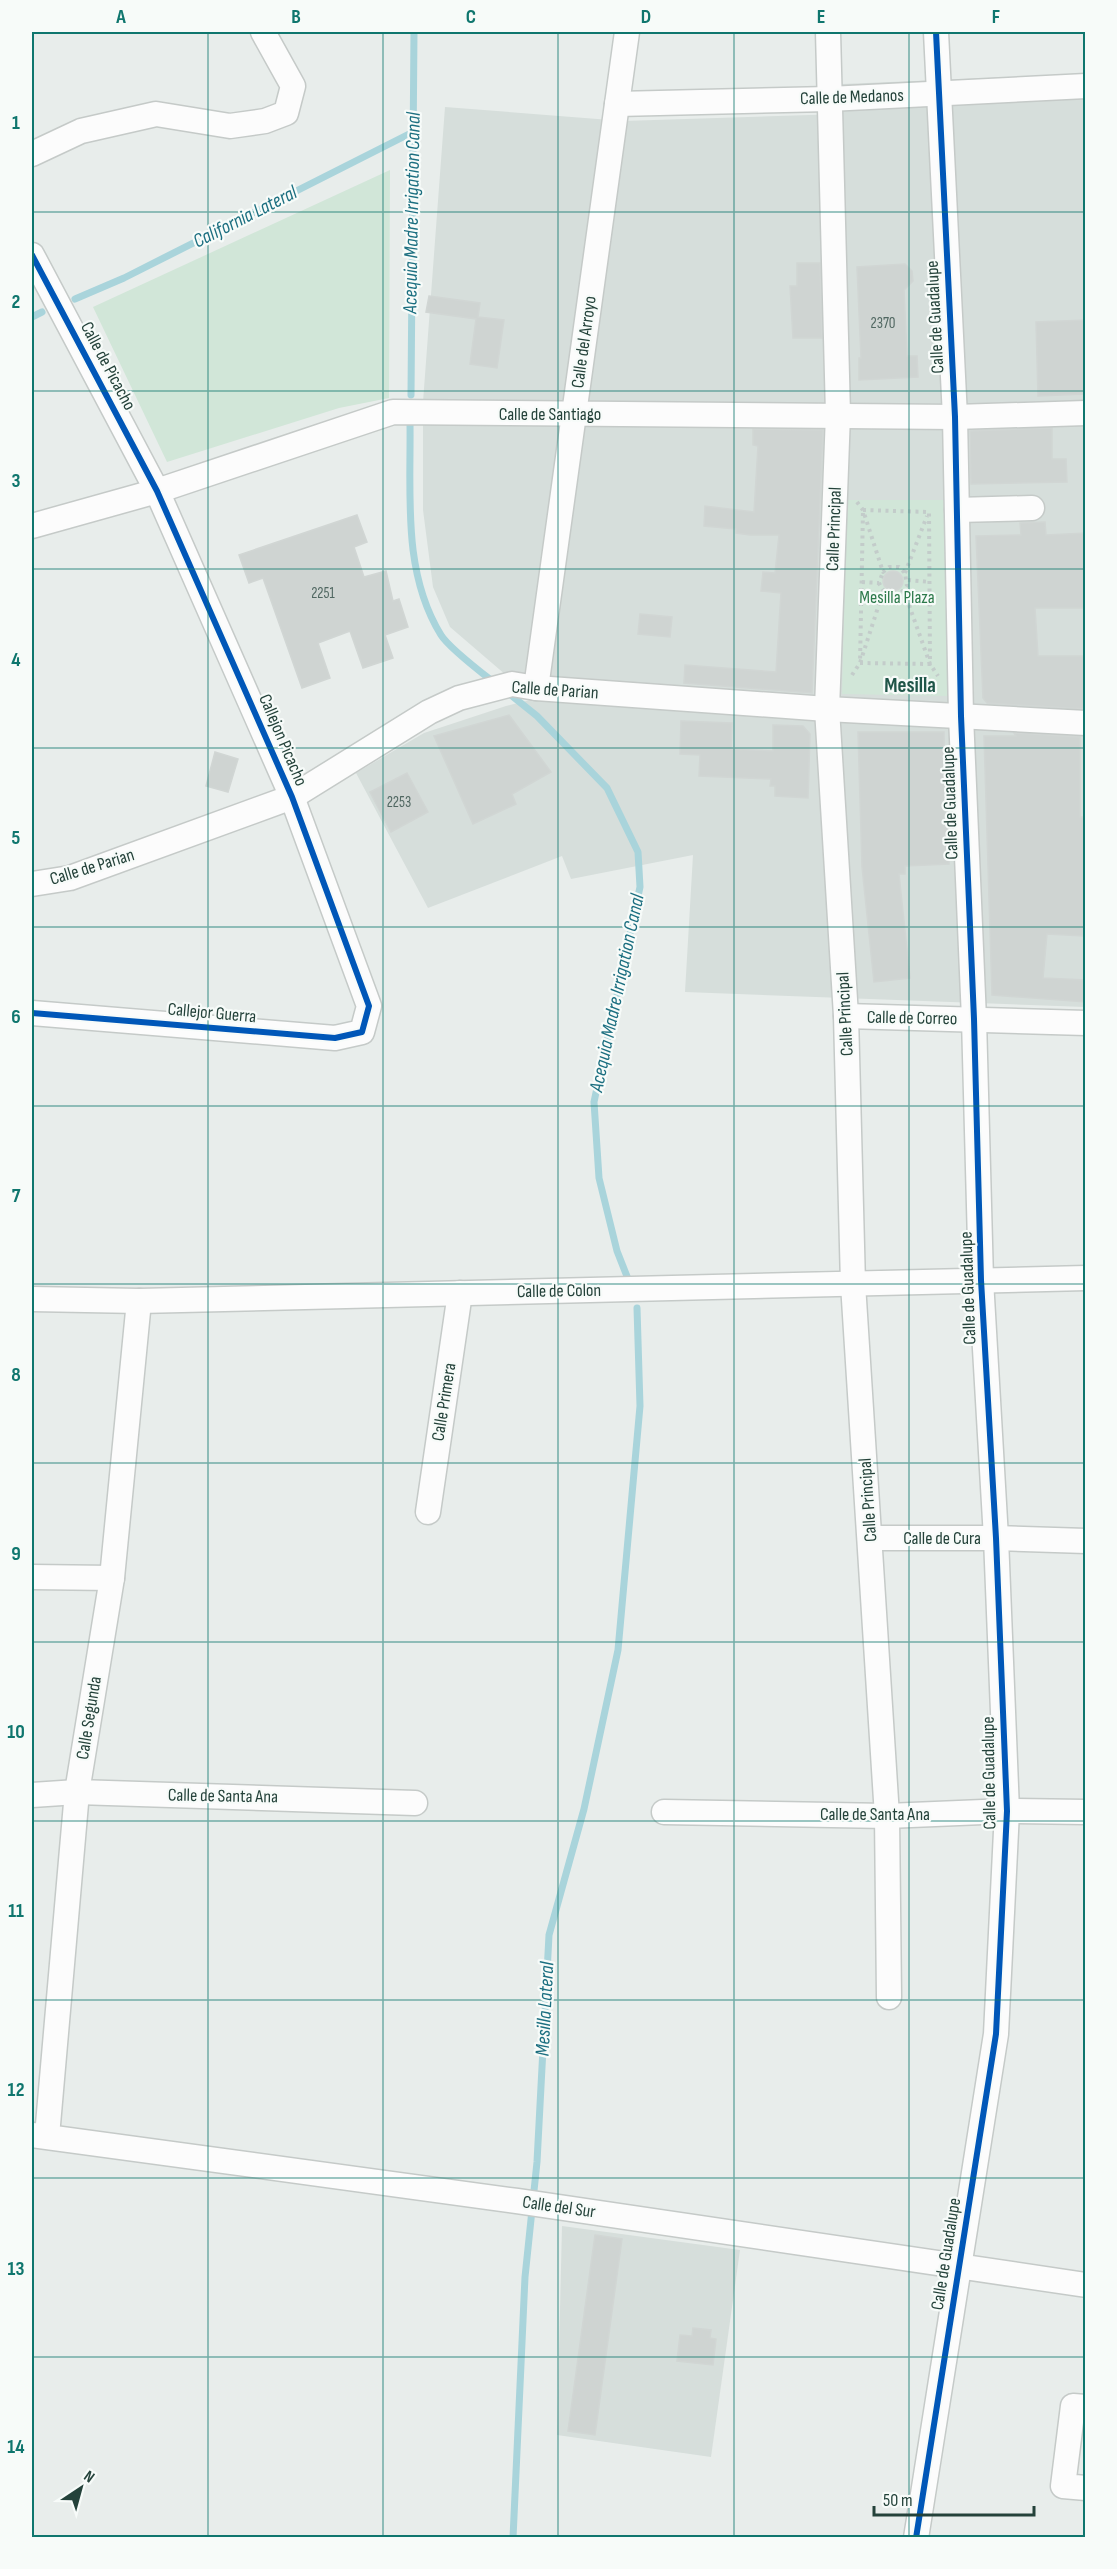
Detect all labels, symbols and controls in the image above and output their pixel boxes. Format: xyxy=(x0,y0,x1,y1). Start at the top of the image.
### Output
text: A xyxy=(115,5,126,29)
text: B xyxy=(291,5,301,29)
text: C xyxy=(466,5,476,29)
text: D xyxy=(641,5,651,29)
text: E xyxy=(817,5,825,29)
text: F xyxy=(992,5,1000,29)
street label: Calle de Medanos xyxy=(800,85,904,109)
text: 1 xyxy=(12,111,20,135)
water label: Acequia Madre Irrigation Canal xyxy=(398,111,426,315)
water label: California Lateral xyxy=(189,180,302,253)
street label: Calle de Guadalupe xyxy=(922,260,948,374)
text: 2 xyxy=(12,290,20,314)
street label: Calle del Arroyo xyxy=(567,295,601,389)
house number: 2370 xyxy=(870,314,896,333)
street label: Calle de Picacho xyxy=(76,318,140,414)
street label: Calle de Santiago xyxy=(499,404,601,425)
text: 3 xyxy=(12,469,21,493)
street label: Calle Principal xyxy=(822,487,846,571)
house number: 2251 xyxy=(311,584,336,603)
park label: Mesilla Plaza xyxy=(859,587,935,608)
text: 4 xyxy=(11,648,21,672)
district label: Mesilla xyxy=(884,673,936,698)
street label: Calle de Parian xyxy=(511,676,599,704)
street label: Callejon Picacho xyxy=(254,691,312,789)
street label: Calle de Guadalupe xyxy=(938,746,962,860)
house number: 2253 xyxy=(387,793,411,812)
text: 5 xyxy=(12,826,21,850)
street label: Calle de Parian xyxy=(47,844,137,890)
water label: Acequia Madre Irrigation Canal xyxy=(584,891,650,1095)
street label: Calle Principal xyxy=(832,971,858,1057)
street label: Callejor Guerra xyxy=(167,999,257,1027)
text: 6 xyxy=(11,1005,21,1029)
street label: Calle de Correo xyxy=(867,1007,957,1029)
text: 7 xyxy=(12,1184,21,1208)
street label: Calle de Guadalupe xyxy=(956,1231,980,1345)
street label: Calle de Colon xyxy=(517,1280,601,1302)
street label: Calle Primera xyxy=(427,1361,461,1443)
text: 8 xyxy=(11,1363,21,1387)
street label: Calle Principal xyxy=(855,1457,881,1543)
street label: Calle de Cura xyxy=(903,1528,981,1549)
text: 9 xyxy=(11,1542,21,1566)
street label: Calle Segunda xyxy=(72,1675,106,1761)
street label: Calle de Guadalupe xyxy=(978,1716,1000,1830)
text: 10 xyxy=(7,1720,25,1744)
street label: Calle de Santa Ana xyxy=(168,1785,278,1807)
street label: Calle de Santa Ana xyxy=(820,1804,930,1825)
text: 11 xyxy=(8,1899,24,1923)
water label: Mesilla Lateral xyxy=(531,1960,560,2057)
text: 12 xyxy=(8,2078,24,2102)
street label: Calle del Sur xyxy=(521,2191,597,2223)
street label: Calle de Guadalupe xyxy=(927,2196,965,2312)
text: 13 xyxy=(8,2257,24,2281)
text: 14 xyxy=(7,2435,25,2459)
north arrow xyxy=(51,2458,111,2518)
text: N xyxy=(80,2467,98,2487)
scale bar xyxy=(874,2479,1034,2517)
text: 50 m xyxy=(883,2490,913,2511)

